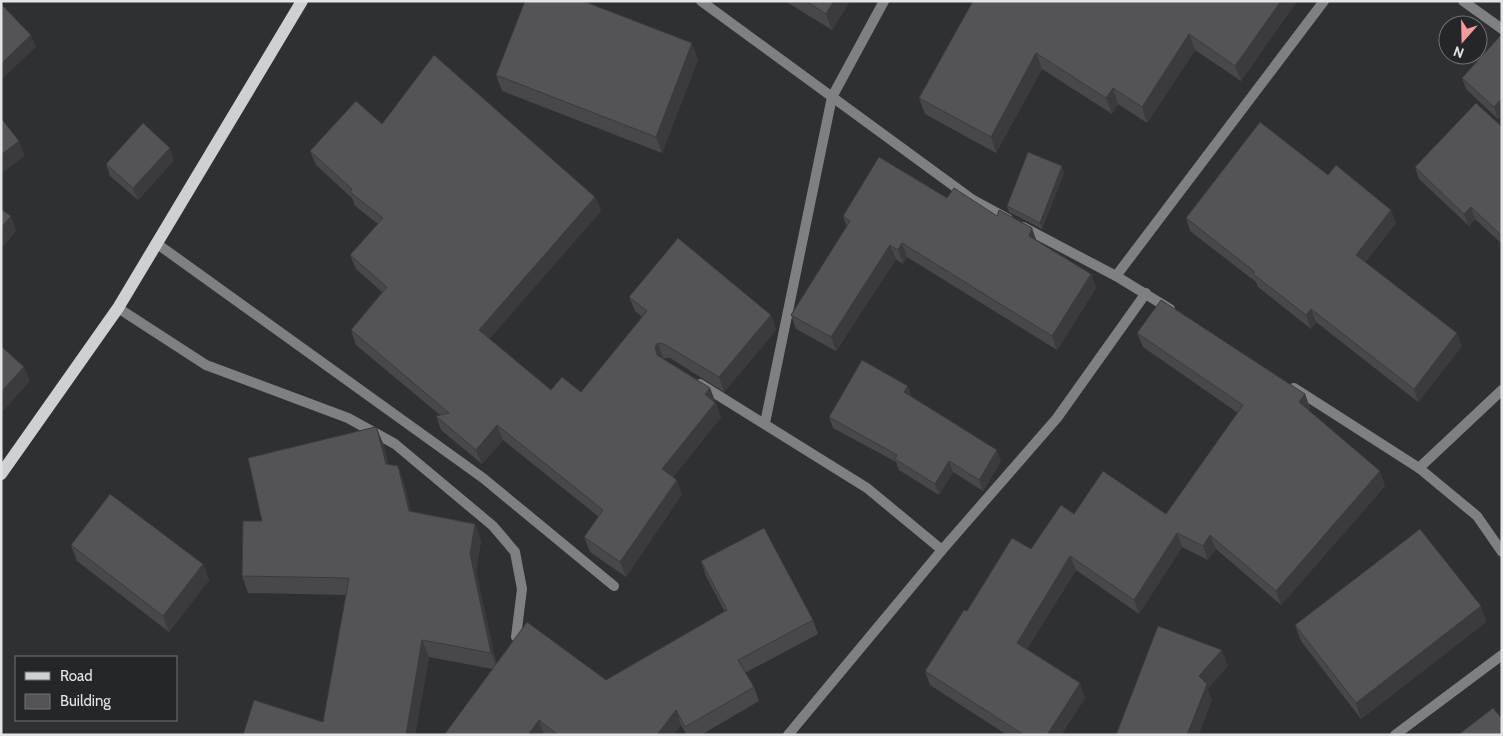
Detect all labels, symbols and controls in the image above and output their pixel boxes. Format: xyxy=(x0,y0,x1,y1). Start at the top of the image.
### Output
north arrow xyxy=(1438,15,1488,65)
text: N xyxy=(1451,42,1466,62)
legend xyxy=(15,656,178,721)
text: Road xyxy=(60,667,93,685)
text: Building xyxy=(60,692,111,710)

